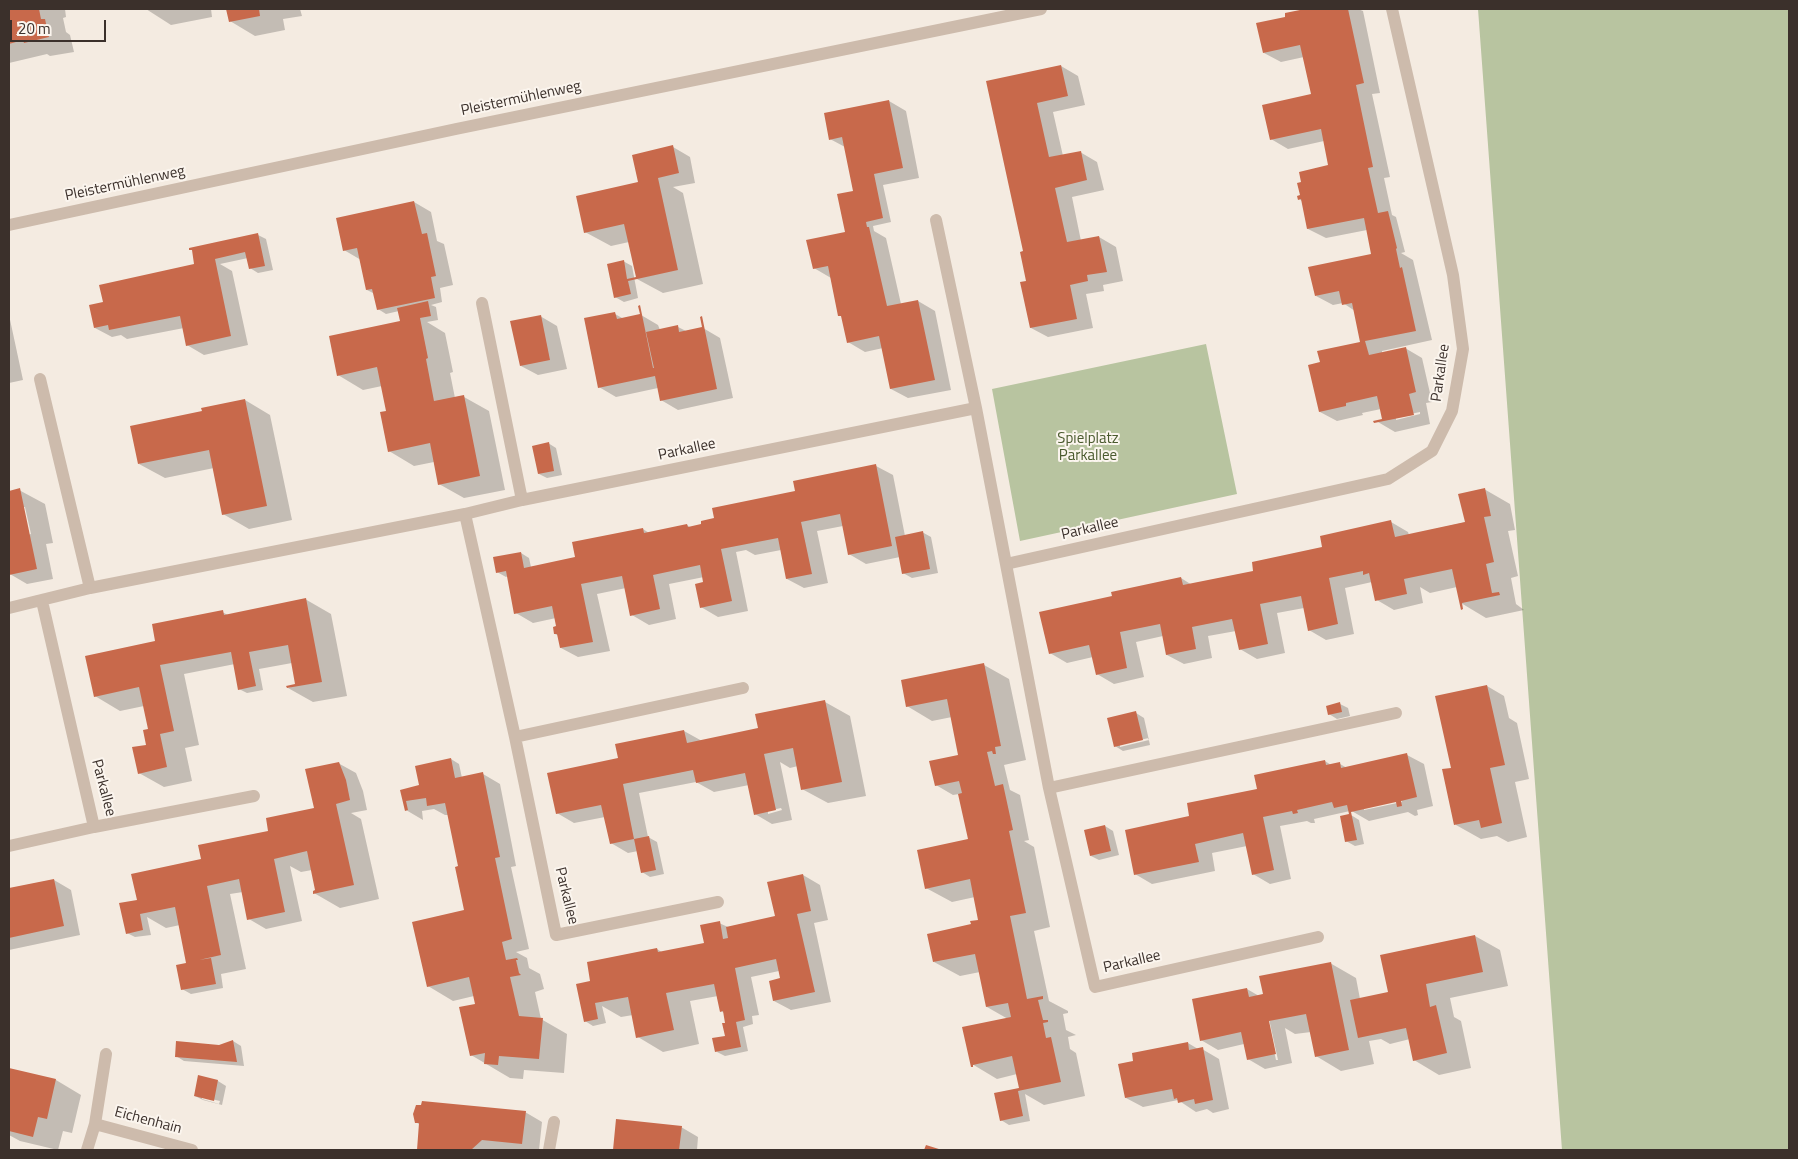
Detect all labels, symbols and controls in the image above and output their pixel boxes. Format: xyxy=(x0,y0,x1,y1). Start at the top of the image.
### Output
scale bar xyxy=(12,10,109,42)
text: 20 m xyxy=(18,17,51,40)
street label: Pleistermühlenweg xyxy=(459,77,583,121)
street label: Pleistermühlenweg xyxy=(63,162,187,206)
street label: Parkallee xyxy=(1428,343,1454,403)
park label: Spielplatz Parkallee xyxy=(1057,430,1119,465)
street label: Parkallee xyxy=(657,435,717,465)
street label: Parkallee xyxy=(1060,514,1120,544)
street label: Parkallee xyxy=(87,758,119,818)
street label: Parkallee xyxy=(550,866,582,926)
street label: Parkallee xyxy=(1102,947,1162,977)
street label: Eichenhain xyxy=(112,1103,184,1139)

